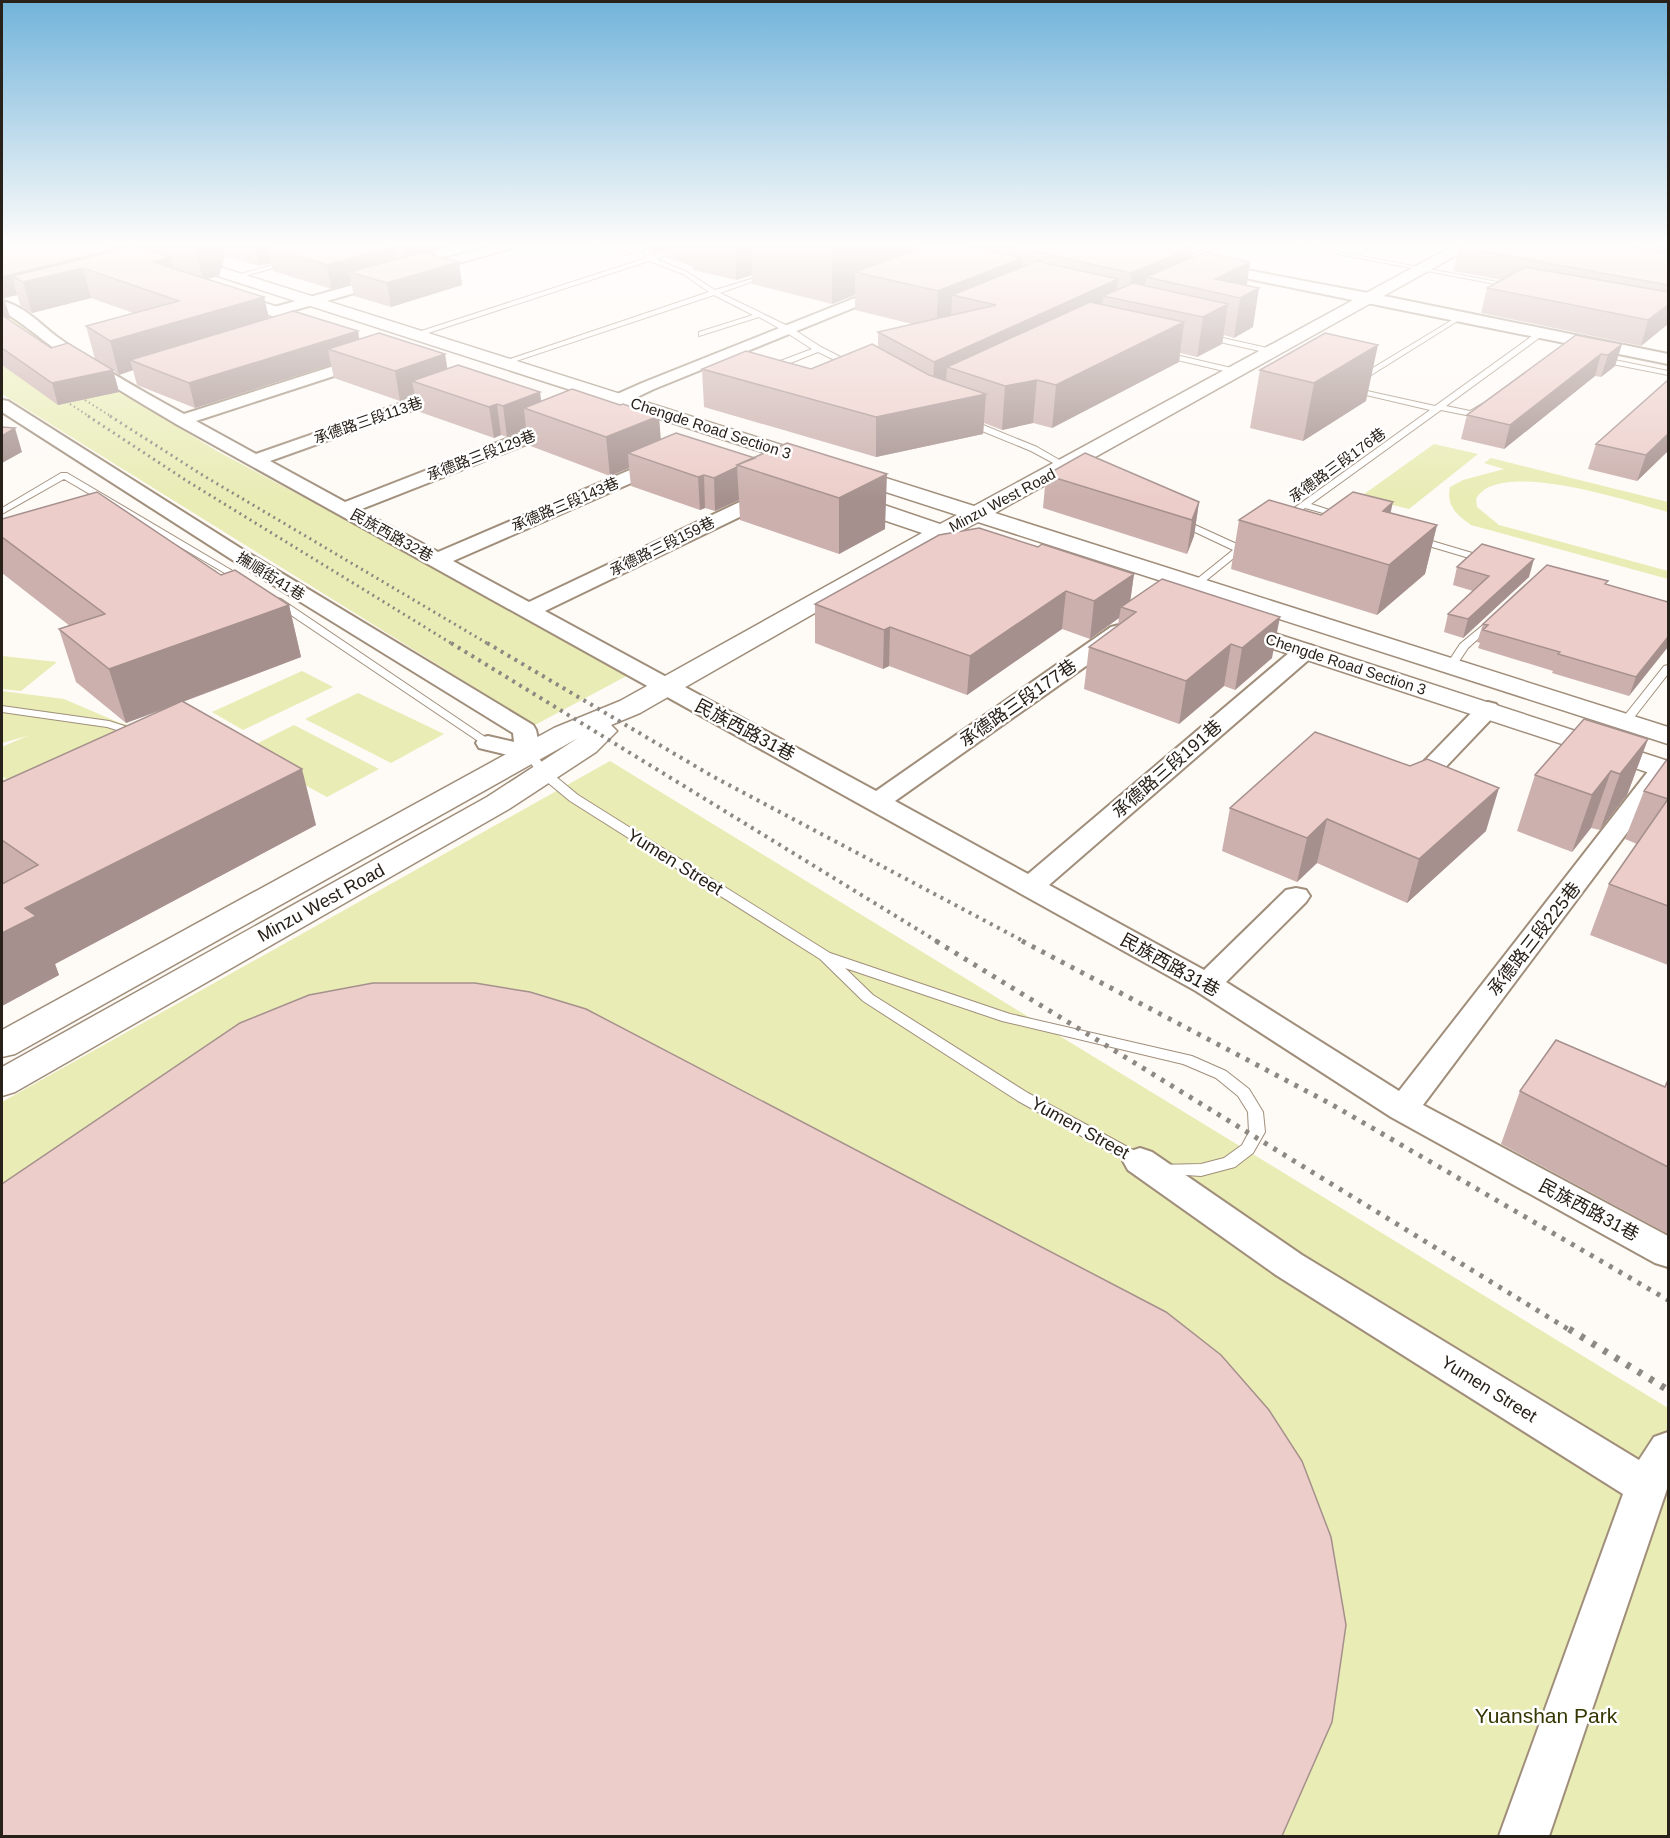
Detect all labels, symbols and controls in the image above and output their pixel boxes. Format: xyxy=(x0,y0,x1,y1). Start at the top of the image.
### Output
street label: 承德路三段113巷 xyxy=(311,393,425,447)
street label: Chengde Road Section 3 xyxy=(629,394,793,462)
street label: 承德路三段176巷 xyxy=(1285,424,1389,506)
street label: 承德路三段129巷 xyxy=(424,426,538,484)
street label: Minzu West Road xyxy=(946,465,1058,535)
street label: 承德路三段143巷 xyxy=(509,474,621,534)
street label: 民族西路32巷 xyxy=(348,505,436,565)
street label: 承德路三段159巷 xyxy=(607,513,717,579)
street label: 撫順街41巷 xyxy=(234,548,308,604)
street label: Chengde Road Section 3 xyxy=(1264,630,1428,698)
street label: 承德路三段177巷 xyxy=(956,655,1080,751)
street label: 民族西路31巷 xyxy=(692,695,798,765)
street label: 承德路三段191巷 xyxy=(1108,716,1226,822)
street label: Yumen Street xyxy=(623,825,727,899)
street label: Minzu West Road xyxy=(254,860,388,946)
street label: 承德路三段225巷 xyxy=(1484,878,1584,1000)
street label: 民族西路31巷 xyxy=(1117,930,1223,1000)
street label: Yumen Street xyxy=(1027,1093,1133,1163)
street label: 民族西路31巷 xyxy=(1536,1175,1642,1245)
street label: Yumen Street xyxy=(1437,1352,1541,1426)
park label: Yuanshan Park xyxy=(1475,1704,1618,1727)

